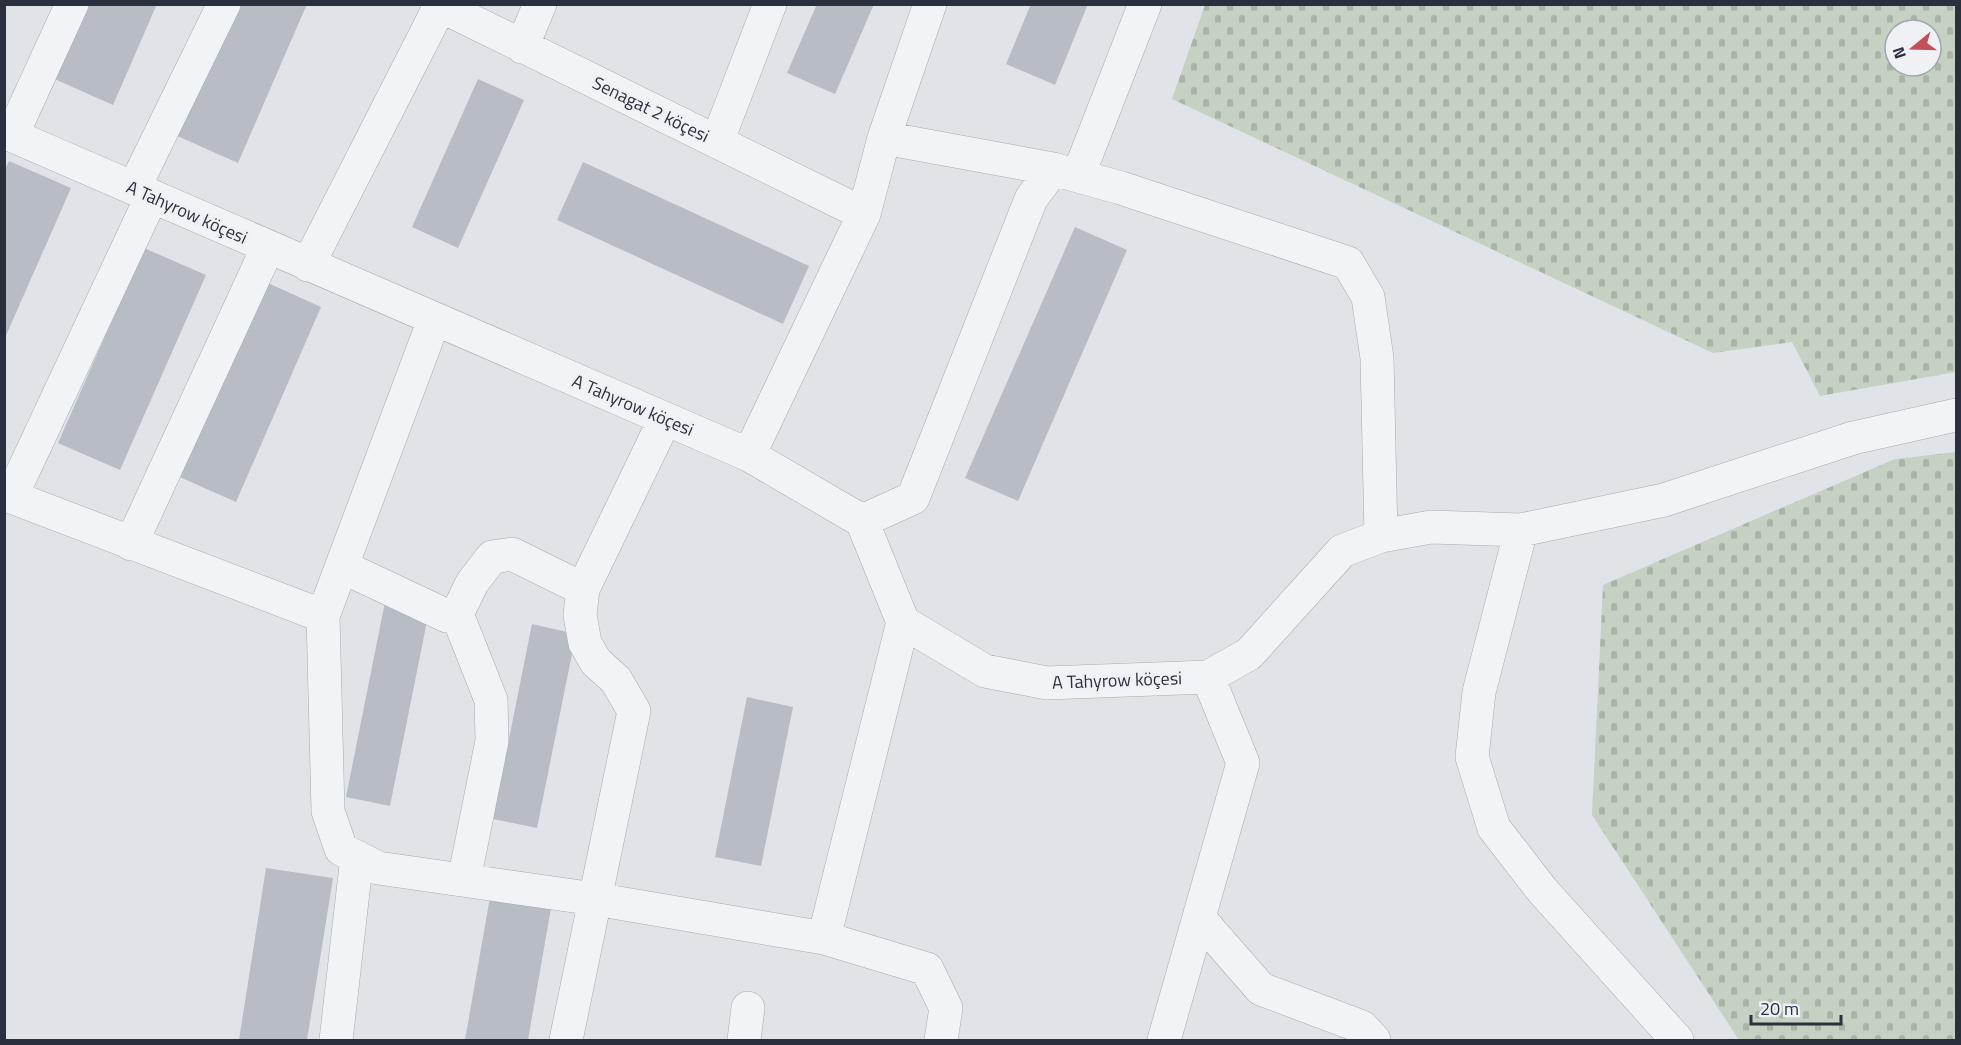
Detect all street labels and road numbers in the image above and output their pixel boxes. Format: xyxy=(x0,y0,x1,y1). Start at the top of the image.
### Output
street label: Senagat 2 köçesi xyxy=(588,69,714,149)
street label: A Tahyrow köçesi xyxy=(122,173,252,251)
street label: A Tahyrow köçesi xyxy=(568,367,698,443)
street label: A Tahyrow köçesi xyxy=(1052,664,1182,696)

